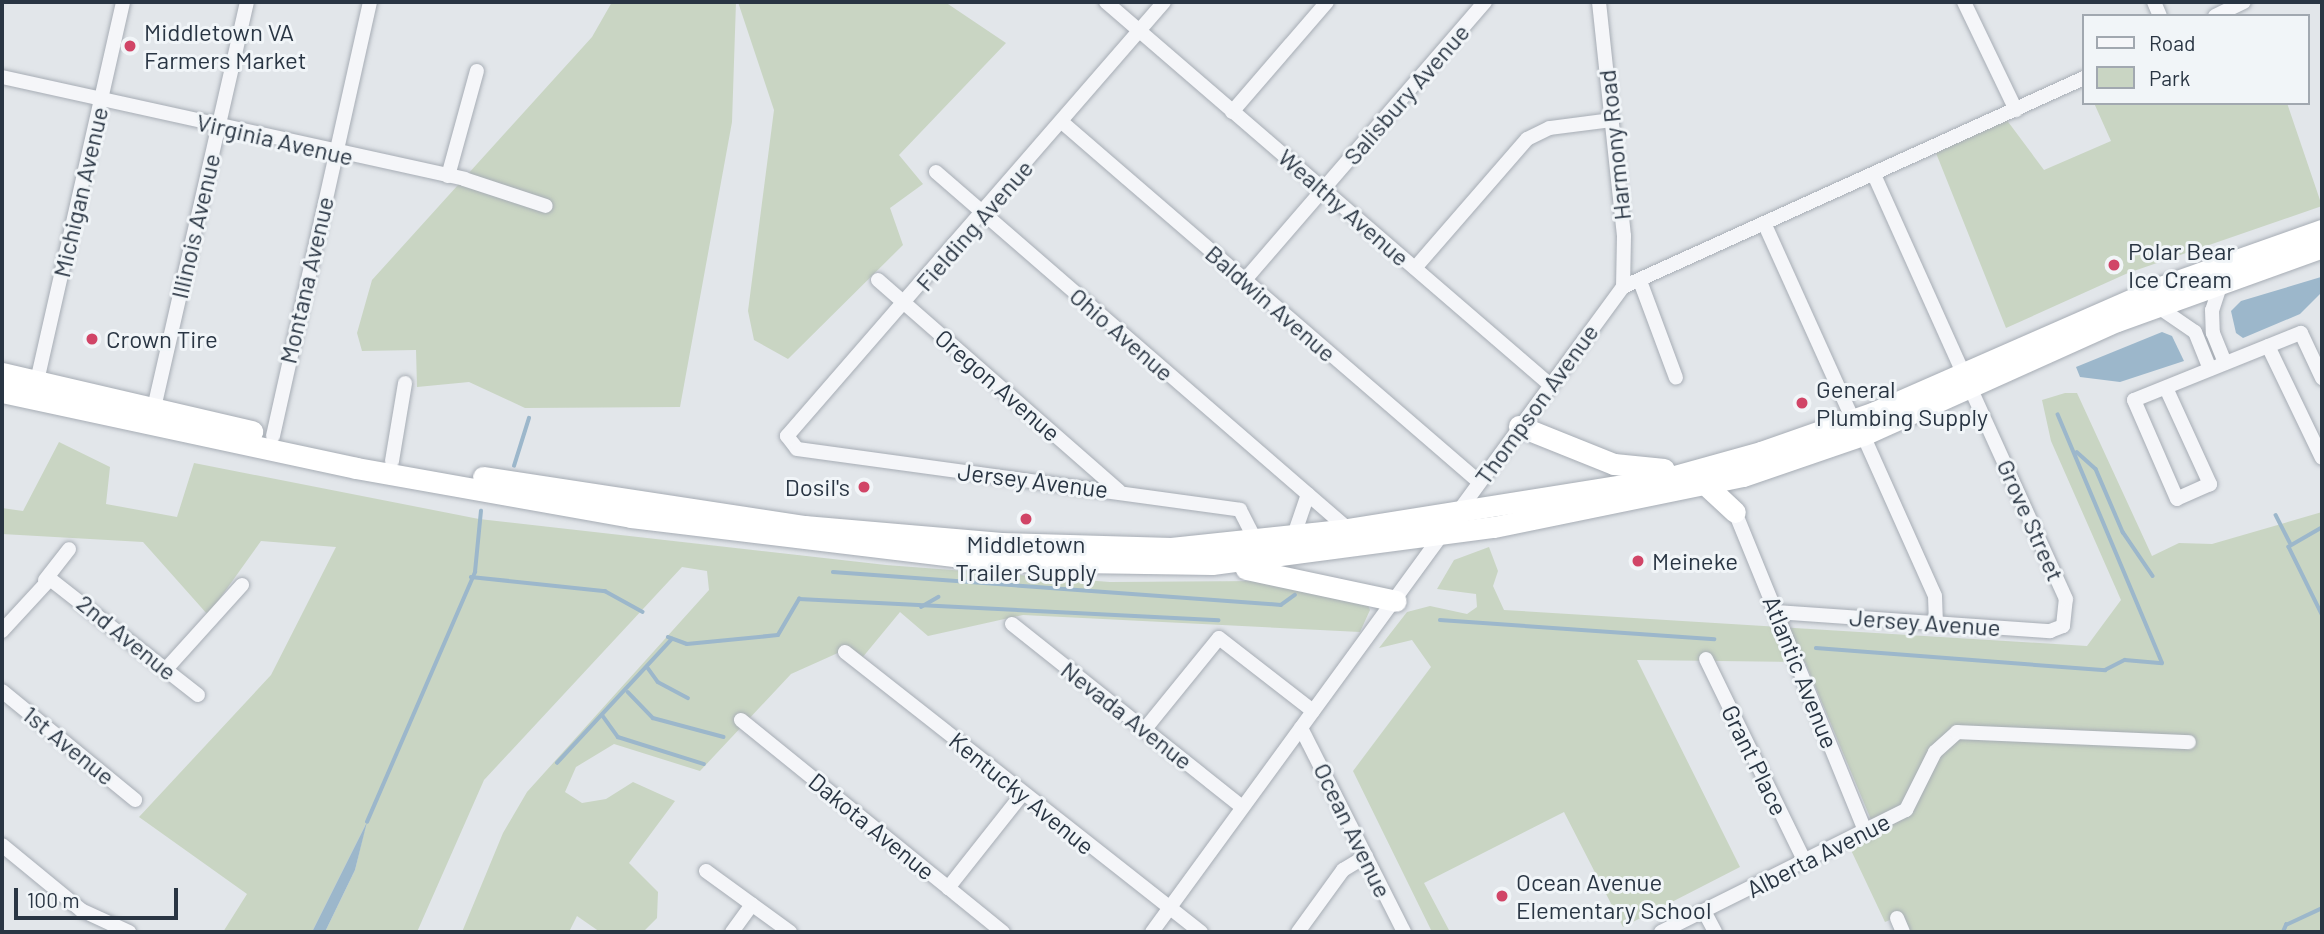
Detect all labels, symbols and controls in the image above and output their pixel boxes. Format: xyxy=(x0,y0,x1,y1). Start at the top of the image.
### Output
legend xyxy=(2082,14,2310,105)
place label: Middletown VA Farmers Market xyxy=(144,18,306,74)
street label: Salisbury Avenue xyxy=(1337,18,1475,170)
text: Road xyxy=(2149,30,2195,55)
marker: Middletown VA Farmers Market xyxy=(122,38,138,54)
text: Park xyxy=(2149,65,2190,90)
street label: Harmony Road xyxy=(1592,68,1636,222)
street label: Michigan Avenue xyxy=(46,104,114,280)
street label: Virginia Avenue xyxy=(194,107,356,171)
street label: Wealthy Avenue xyxy=(1273,142,1415,272)
street label: Illinois Avenue xyxy=(164,151,226,301)
street label: Fielding Avenue xyxy=(909,154,1039,296)
street label: Montana Avenue xyxy=(273,194,339,366)
place label: Polar Bear Ice Cream xyxy=(2128,237,2235,293)
street label: Baldwin Avenue xyxy=(1200,239,1342,367)
marker: Polar Bear Ice Cream xyxy=(2106,257,2122,273)
street label: Ohio Avenue xyxy=(1064,281,1180,387)
street label: Thompson Avenue xyxy=(1468,318,1604,490)
street label: Oregon Avenue xyxy=(930,323,1066,447)
place label: Crown Tire xyxy=(106,325,218,353)
marker: Crown Tire xyxy=(84,331,100,347)
place label: General Plumbing Supply xyxy=(1816,375,1988,431)
marker: General Plumbing Supply xyxy=(1794,395,1810,411)
street label: Grove Street xyxy=(1991,455,2071,585)
street label: Jersey Avenue xyxy=(956,456,1110,504)
place label: Dosil's xyxy=(785,473,850,501)
marker: Dosil's xyxy=(856,479,872,495)
marker: Middletown Trailer Supply xyxy=(1018,511,1034,527)
place label: Middletown Trailer Supply xyxy=(955,530,1097,586)
place label: Meineke xyxy=(1652,547,1738,575)
marker: Meineke xyxy=(1630,553,1646,569)
street label: 2nd Avenue xyxy=(71,588,183,686)
street label: Atlantic Avenue xyxy=(1757,591,1845,753)
street label: Jersey Avenue xyxy=(1848,602,2002,642)
street label: Nevada Avenue xyxy=(1056,655,1198,775)
street label: 1st Avenue xyxy=(17,699,121,791)
street label: Grant Place xyxy=(1716,700,1794,820)
street label: Kentucky Avenue xyxy=(944,726,1100,860)
street label: Ocean Avenue xyxy=(1308,758,1398,902)
street label: Dakota Avenue xyxy=(803,766,941,886)
street label: Alberta Avenue xyxy=(1742,807,1894,903)
place label: Ocean Avenue Elementary School xyxy=(1516,868,1711,924)
scale bar xyxy=(18,874,182,918)
text: 100 m xyxy=(27,887,80,912)
marker: Ocean Avenue Elementary School xyxy=(1494,888,1510,904)

